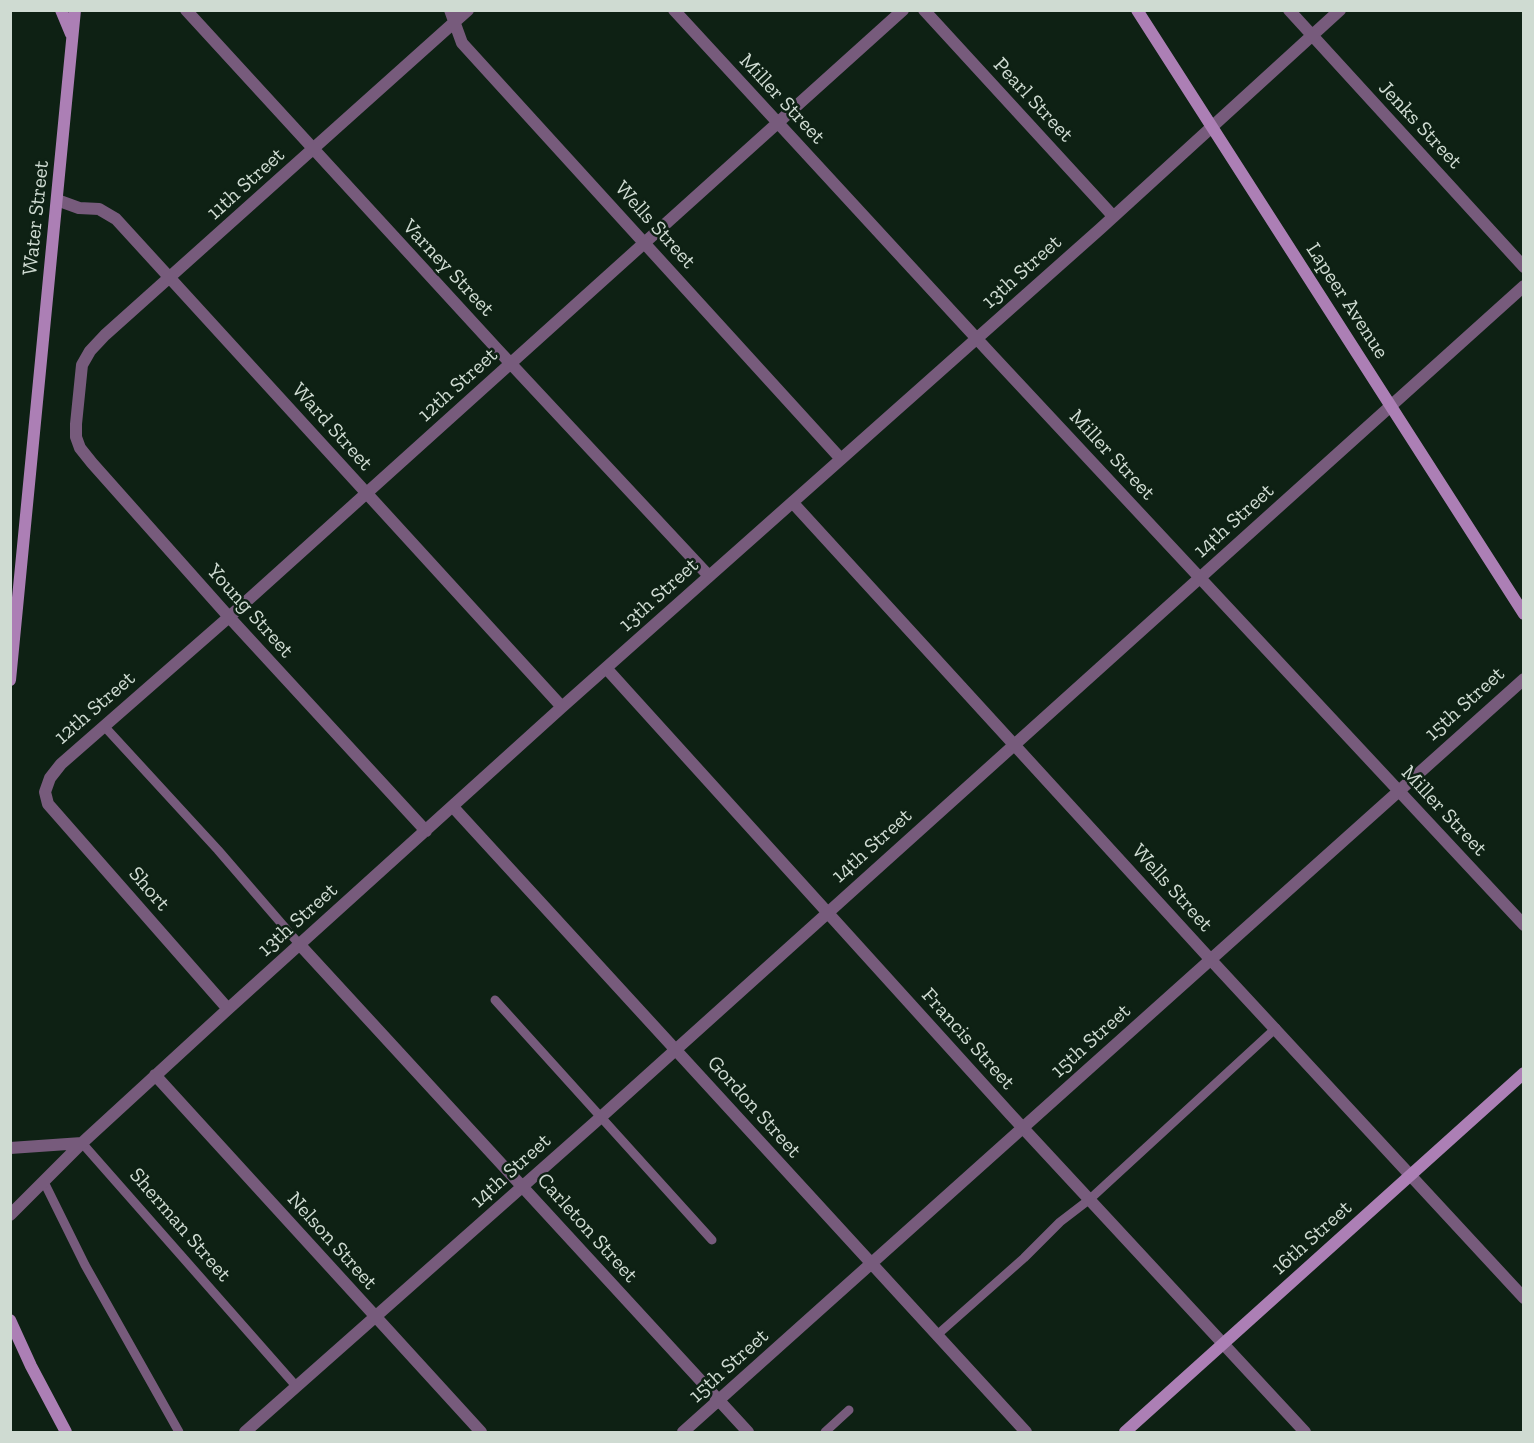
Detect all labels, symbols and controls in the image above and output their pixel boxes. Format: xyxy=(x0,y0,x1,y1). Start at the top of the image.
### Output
street label: Miller Street xyxy=(734,49,830,149)
street label: Pearl Street xyxy=(988,53,1078,147)
street label: Jenks Street xyxy=(1373,76,1467,174)
street label: 11th Street xyxy=(202,143,290,225)
street label: Water Street xyxy=(17,159,55,277)
street label: Wells Street xyxy=(609,176,701,274)
street label: Varney Street xyxy=(397,214,499,322)
street label: 13th Street xyxy=(977,230,1067,314)
street label: Lapeer Avenue xyxy=(1300,238,1394,364)
street label: 12th Street xyxy=(413,343,503,427)
street label: Ward Street xyxy=(286,378,378,476)
street label: Miller Street xyxy=(1064,405,1160,505)
street label: 14th Street xyxy=(1189,478,1279,564)
street label: 13th Street xyxy=(614,553,704,637)
street label: Young Street xyxy=(201,559,299,663)
street label: 15th Street xyxy=(1420,662,1510,746)
street label: 12th Street xyxy=(50,666,140,750)
street label: Miller Street xyxy=(1396,761,1492,861)
street label: 14th Street xyxy=(827,803,917,889)
street label: Wells Street xyxy=(1126,839,1218,937)
street label: Short xyxy=(123,862,175,916)
street label: 13th Street xyxy=(253,878,343,962)
street label: Francis Street xyxy=(916,983,1020,1095)
street label: 15th Street xyxy=(1046,999,1136,1083)
street label: Gordon Street xyxy=(702,1051,806,1163)
street label: 14th Street xyxy=(466,1128,556,1214)
street label: Sherman Street xyxy=(124,1163,236,1287)
street label: Carleton Street xyxy=(531,1168,643,1288)
street label: Nelson Street xyxy=(282,1187,382,1295)
street label: 16th Street xyxy=(1267,1196,1357,1280)
street label: 15th Street xyxy=(684,1324,774,1408)

